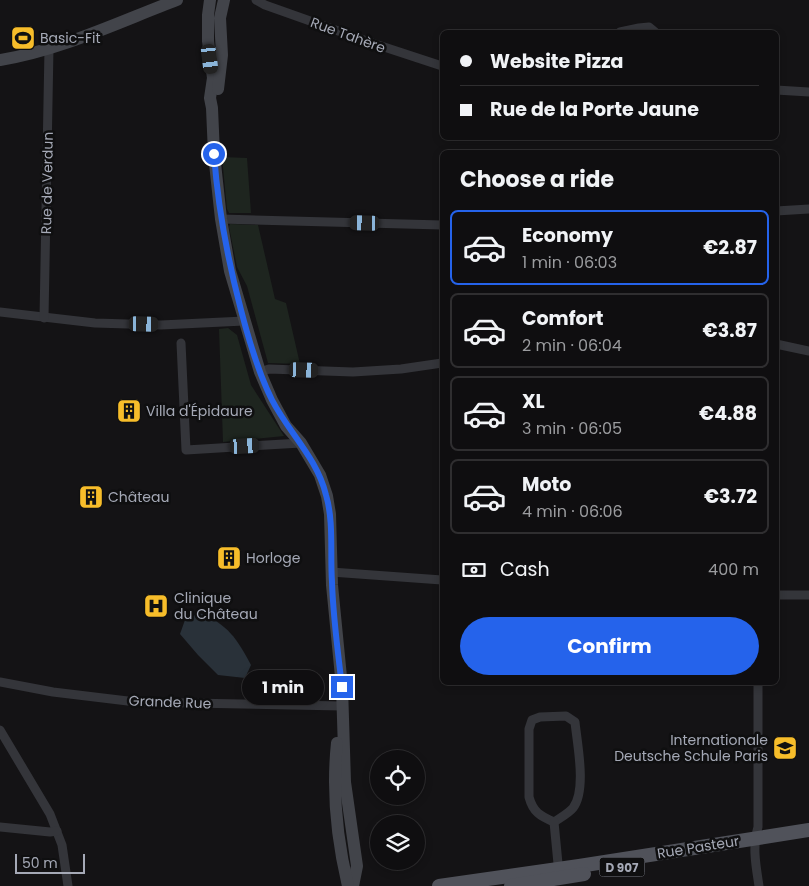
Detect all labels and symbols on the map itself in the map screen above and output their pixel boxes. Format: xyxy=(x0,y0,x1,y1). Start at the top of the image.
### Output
street label: Rue Tahère xyxy=(308,12,389,58)
sports icon: Basic-Fit xyxy=(10,25,36,51)
place label: Basic-Fit xyxy=(40,28,101,48)
car xyxy=(200,43,219,75)
street label: Rue de Verdun xyxy=(36,132,58,234)
route start xyxy=(203,143,225,165)
car xyxy=(349,215,380,231)
car xyxy=(128,316,159,332)
car xyxy=(288,362,319,378)
building icon: Villa d'Épidaure xyxy=(116,398,142,424)
place label: Villa d'Épidaure xyxy=(146,401,253,421)
car xyxy=(229,438,260,454)
building icon: Château xyxy=(78,484,104,510)
place label: Château xyxy=(108,487,169,507)
building icon: Horloge xyxy=(216,545,242,571)
place label: Horloge xyxy=(246,548,301,568)
place label: Clinique du Château xyxy=(174,588,258,624)
hospital icon: Clinique du Château xyxy=(143,593,169,619)
callout: 1 min xyxy=(242,670,324,704)
route end xyxy=(331,676,353,698)
street label: Grande Rue xyxy=(128,691,212,713)
place label: Internationale Deutsche Schule Paris xyxy=(614,730,768,766)
school or university icon: Internationale Deutsche Schule Paris xyxy=(772,735,798,761)
street label: Rue Pasteur xyxy=(656,831,740,863)
scale bar xyxy=(15,851,85,874)
road number: D 907 xyxy=(600,858,644,876)

